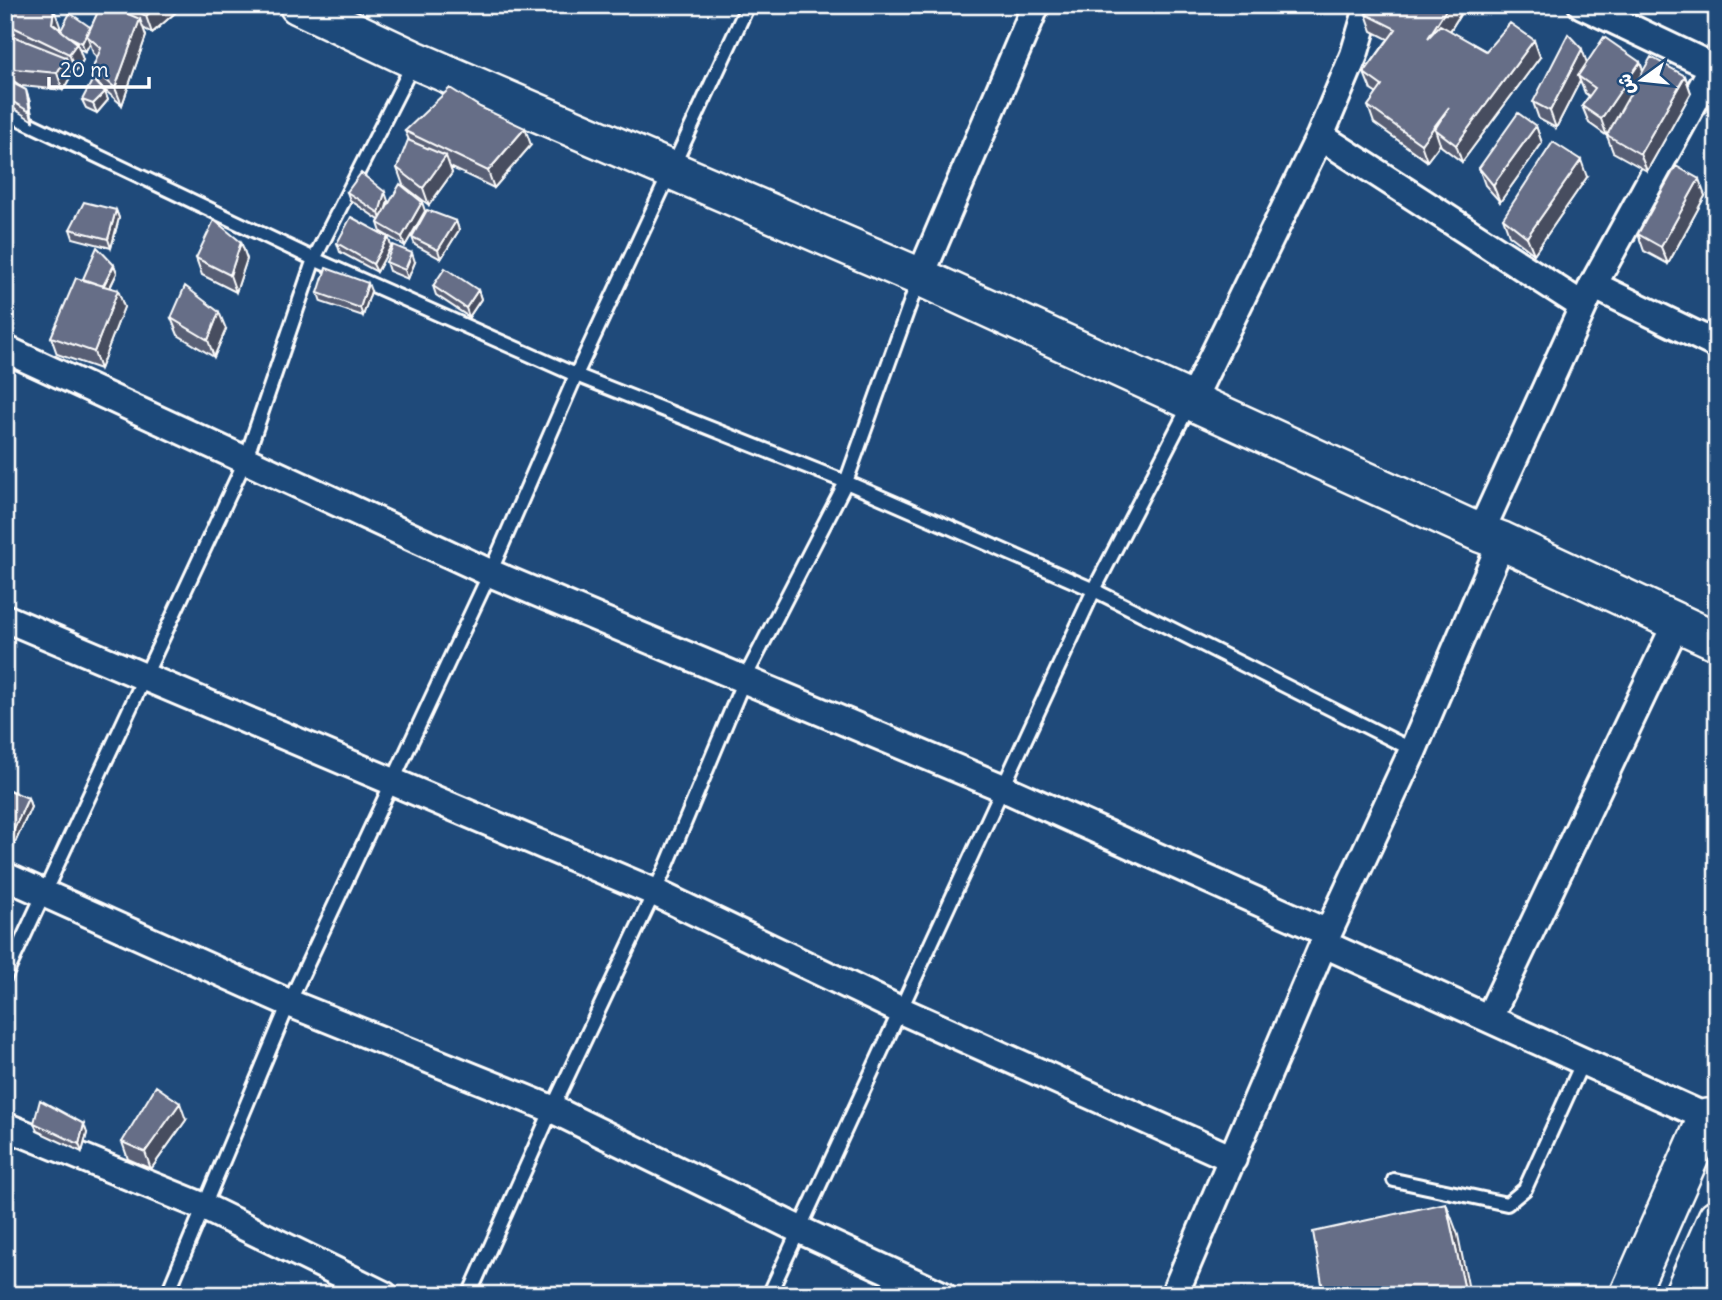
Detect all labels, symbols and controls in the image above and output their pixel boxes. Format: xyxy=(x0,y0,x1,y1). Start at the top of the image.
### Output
scale bar xyxy=(49,46,149,90)
north arrow xyxy=(1606,46,1676,116)
text: 20 m xyxy=(60,56,109,83)
text: ش xyxy=(1611,71,1640,98)

